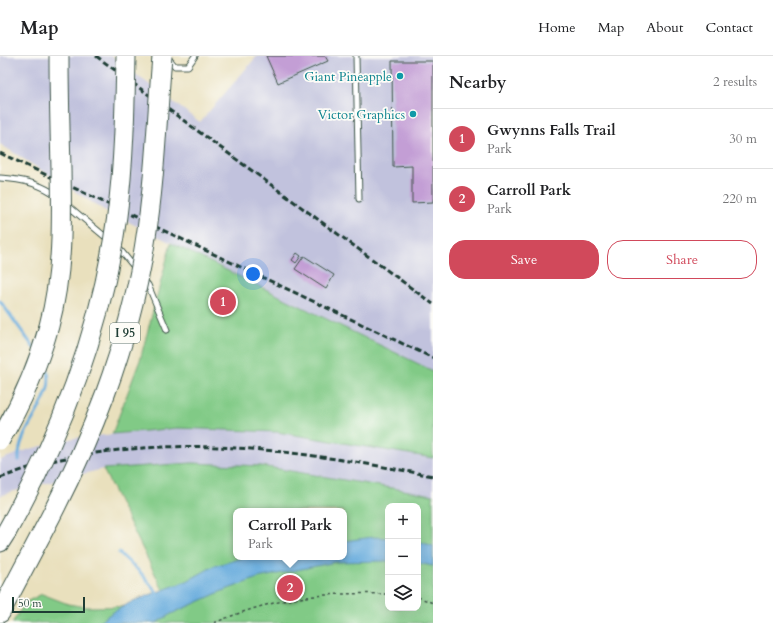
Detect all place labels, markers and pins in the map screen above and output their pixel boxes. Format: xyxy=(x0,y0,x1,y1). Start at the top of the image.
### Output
place label: Giant Pineapple xyxy=(304,68,392,86)
marker: Giant Pineapple xyxy=(395,71,405,81)
place label: Victor Graphics xyxy=(318,106,405,124)
marker: Victor Graphics xyxy=(408,109,418,119)
pin: 1 xyxy=(210,287,236,317)
pin: 2 xyxy=(277,573,303,603)

